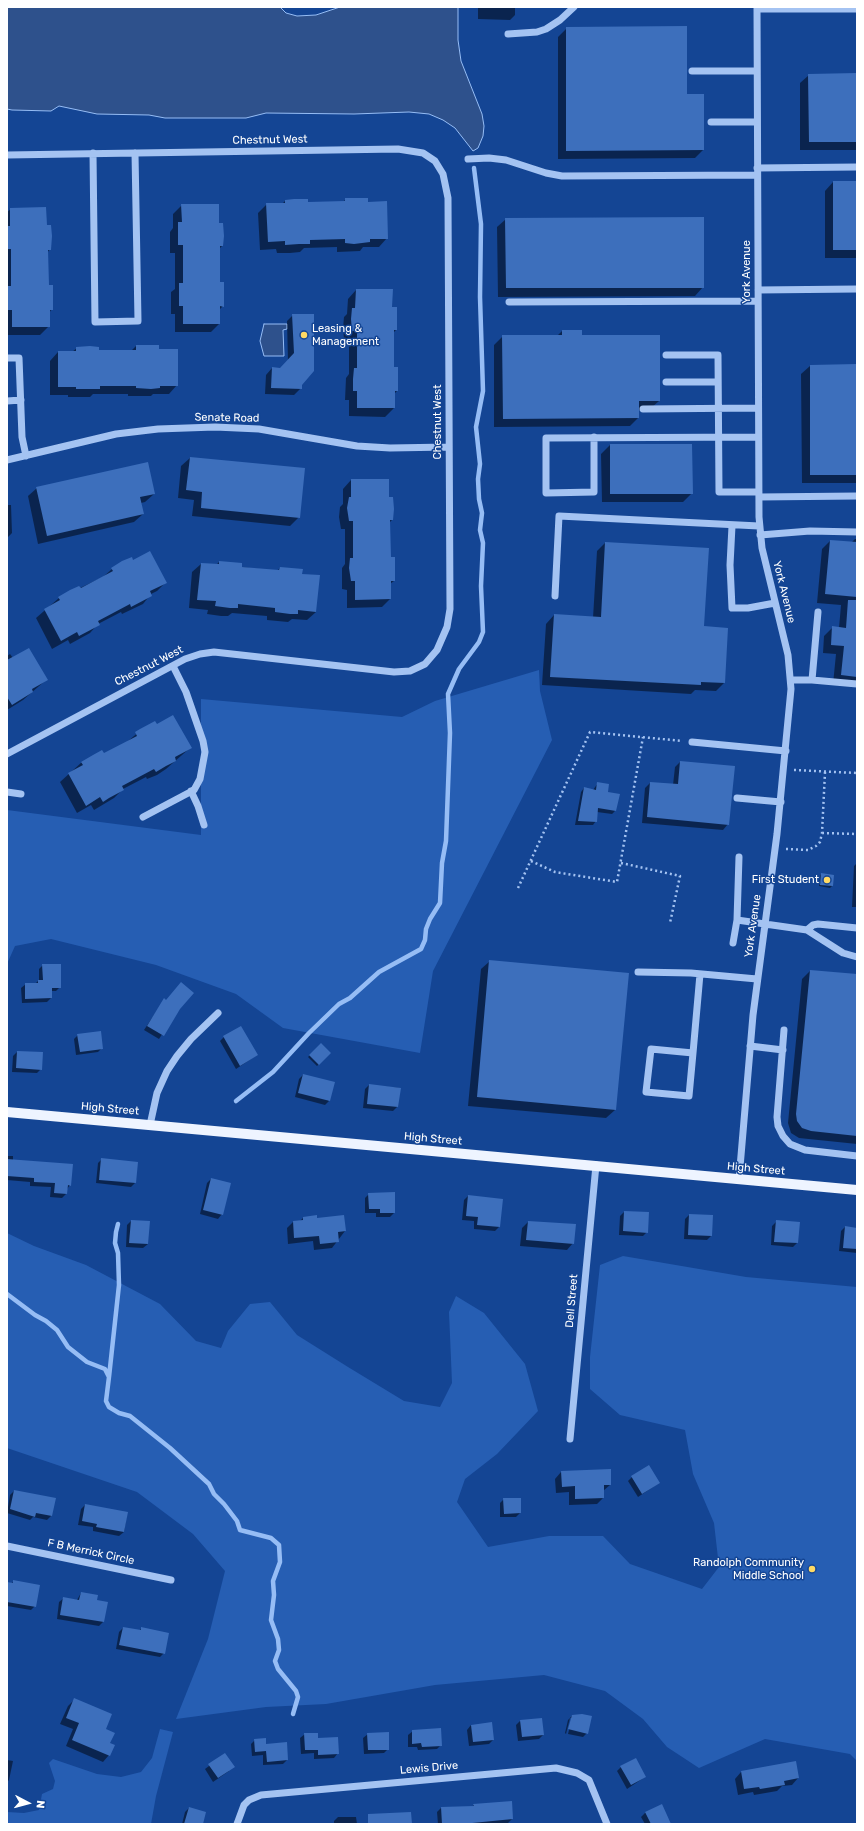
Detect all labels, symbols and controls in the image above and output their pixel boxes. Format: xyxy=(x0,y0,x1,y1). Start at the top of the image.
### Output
street label: Chestnut West xyxy=(232,133,308,147)
street label: York Avenue xyxy=(740,240,754,304)
place label: Leasing & Management xyxy=(312,322,379,348)
marker: Leasing & Management xyxy=(299,330,309,340)
street label: Chestnut West xyxy=(431,384,445,460)
street label: Senate Road xyxy=(194,411,260,425)
street label: York Avenue xyxy=(770,560,798,624)
street label: Chestnut West xyxy=(113,643,185,689)
place label: First Student xyxy=(752,873,819,887)
marker: First Student xyxy=(822,875,832,885)
street label: York Avenue xyxy=(742,894,764,958)
street label: High Street xyxy=(80,1100,140,1118)
street label: High Street xyxy=(403,1130,463,1148)
street label: High Street xyxy=(726,1160,786,1178)
street label: Dell Street xyxy=(563,1274,581,1328)
street label: F B Merrick Circle xyxy=(46,1536,136,1568)
place label: Randolph Community Middle School xyxy=(693,1556,804,1582)
marker: Randolph Community Middle School xyxy=(807,1564,817,1574)
street label: Lewis Drive xyxy=(399,1759,459,1777)
north arrow xyxy=(8,1783,48,1823)
text: N xyxy=(34,1800,47,1809)

